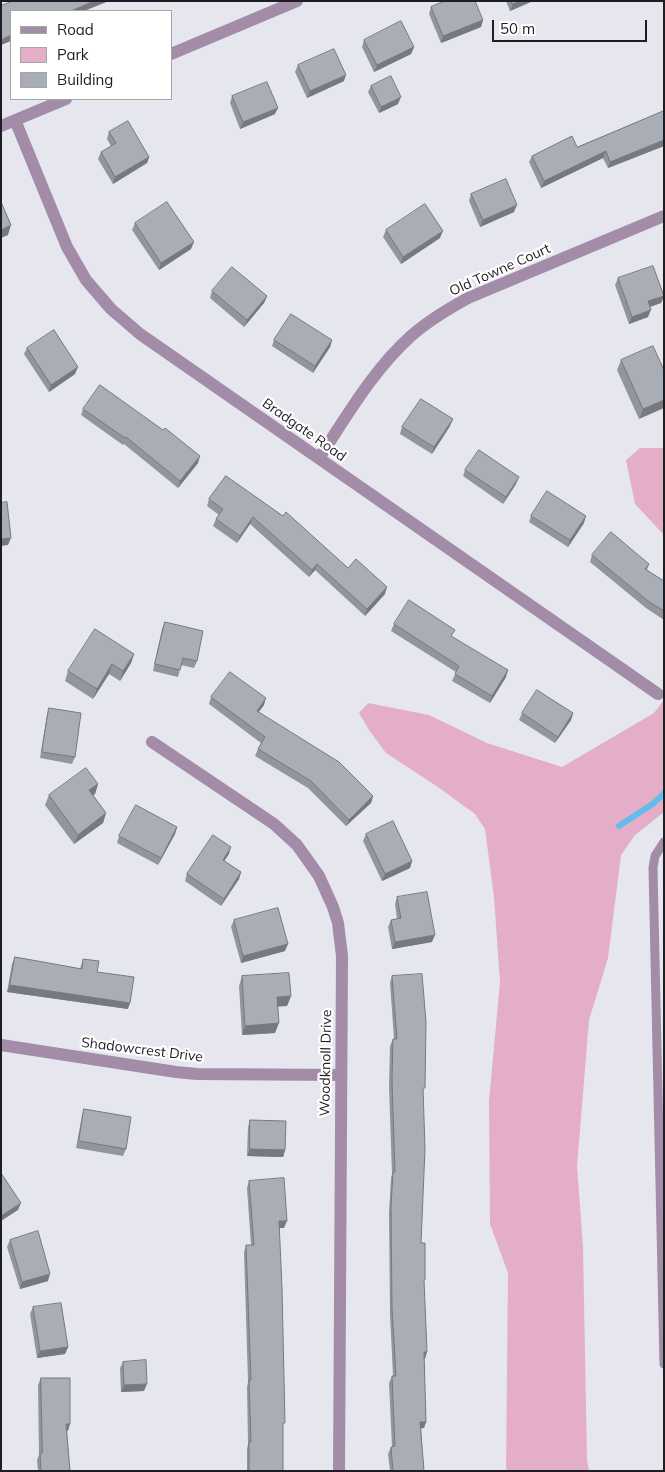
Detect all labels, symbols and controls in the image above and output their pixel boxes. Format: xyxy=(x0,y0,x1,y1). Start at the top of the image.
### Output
legend xyxy=(10,10,172,100)
scale bar xyxy=(495,10,650,42)
text: 50 m xyxy=(500,19,535,38)
text: Road xyxy=(57,20,94,39)
text: Park xyxy=(57,45,89,64)
text: Building xyxy=(57,70,113,89)
street label: Old Towne Court xyxy=(447,240,553,300)
street label: Bradgate Road xyxy=(259,395,349,465)
street label: Woodknoll Drive xyxy=(317,1010,335,1116)
street label: Shadowcrest Drive xyxy=(80,1034,204,1066)

